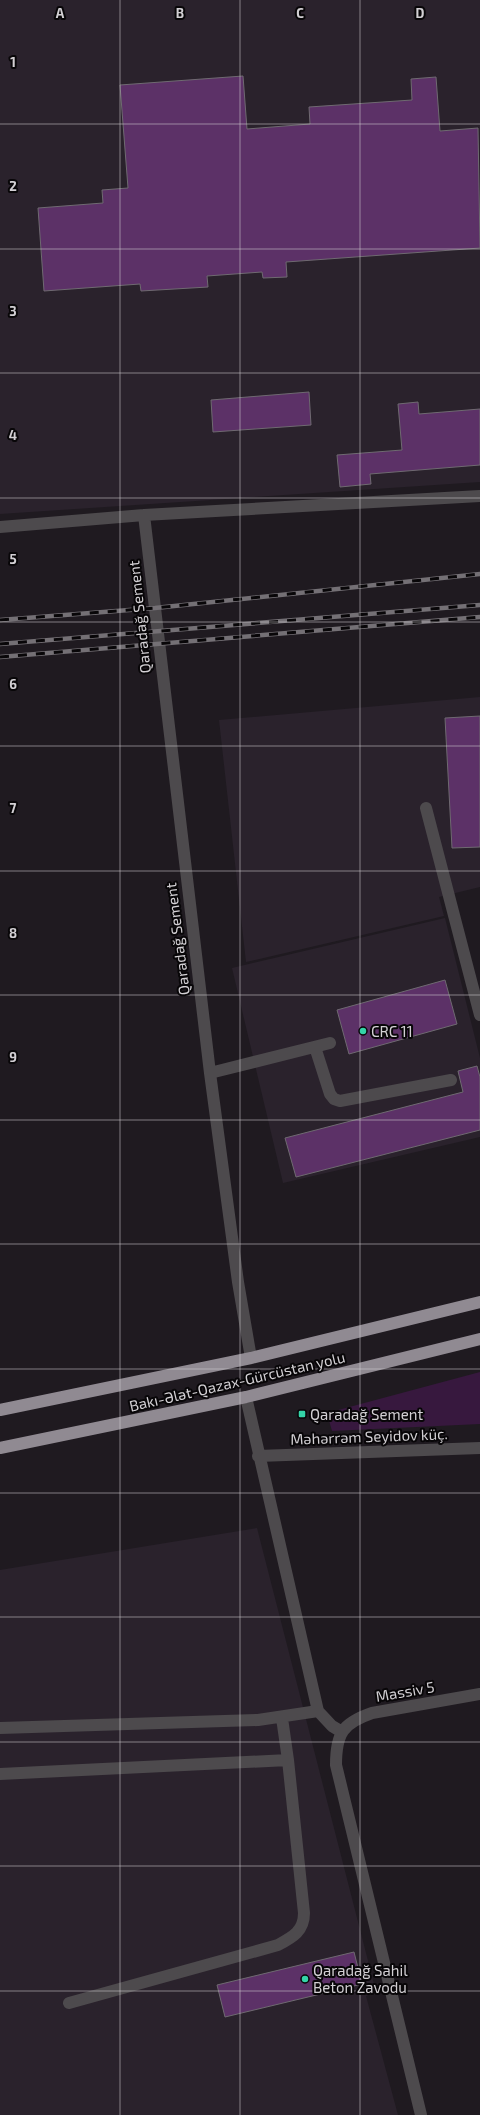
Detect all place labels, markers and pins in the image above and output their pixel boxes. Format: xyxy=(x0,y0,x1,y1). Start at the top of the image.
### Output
place label: CRC 11 xyxy=(371,1022,413,1040)
marker: CRC 11 xyxy=(358,1026,368,1036)
place label: Qaradağ Sement xyxy=(310,1405,423,1424)
marker: Qaradağ Sement xyxy=(297,1409,307,1419)
place label: Qaradağ Sahil Beton Zavodu xyxy=(313,1961,408,1996)
marker: Qaradağ Sahil Beton Zavodu xyxy=(300,1974,310,1984)

